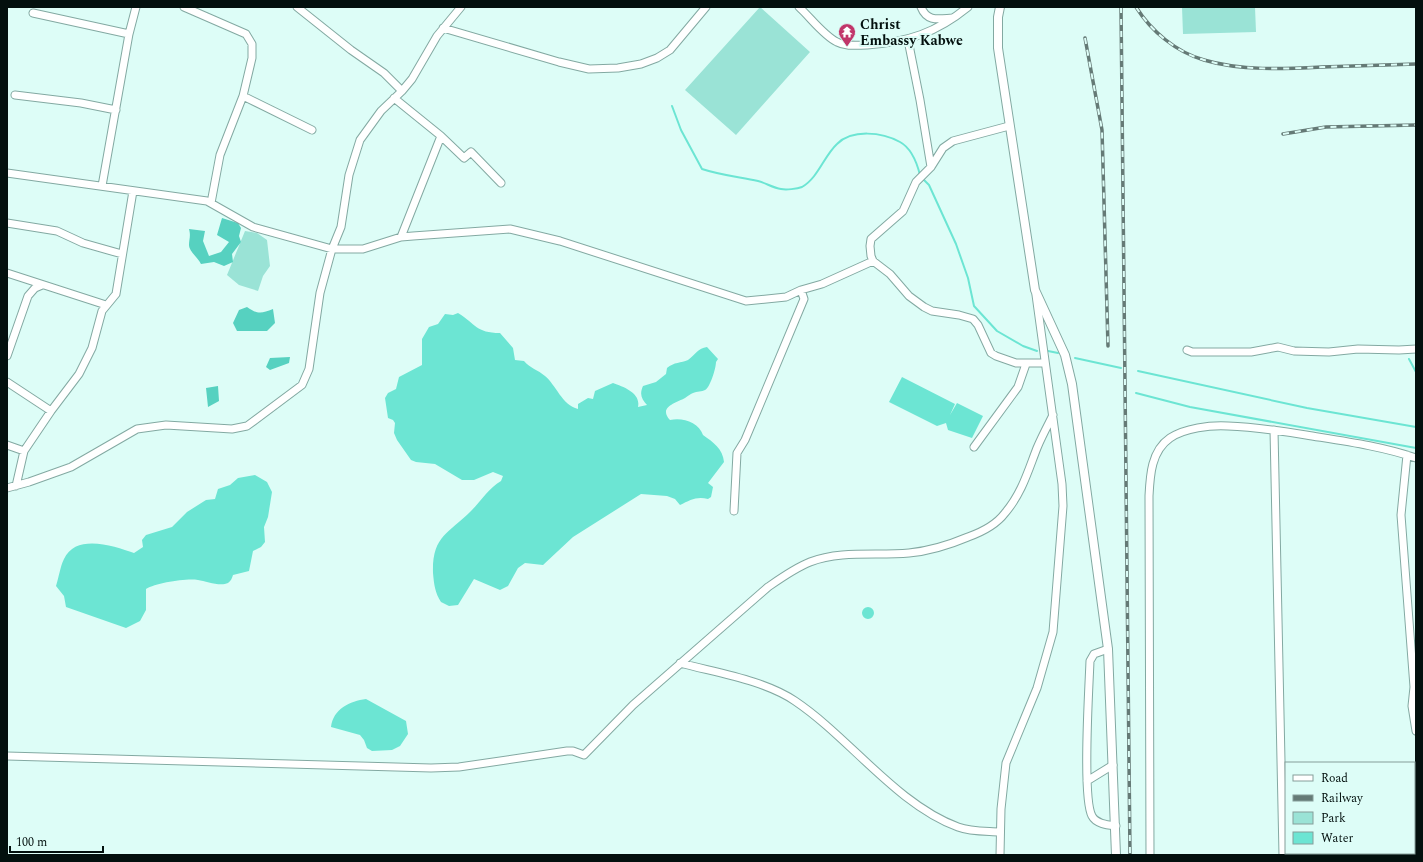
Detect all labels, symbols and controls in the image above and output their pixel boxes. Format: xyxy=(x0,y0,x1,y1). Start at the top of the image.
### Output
place label: Christ Embassy Kabwe xyxy=(860,14,963,51)
temple icon: Christ Embassy Kabwe xyxy=(837,22,857,47)
legend xyxy=(1285,762,1415,854)
text: Road xyxy=(1321,769,1348,788)
text: Railway xyxy=(1321,789,1364,808)
text: Park xyxy=(1321,809,1346,828)
scale bar xyxy=(10,828,103,854)
text: Water xyxy=(1321,829,1353,848)
text: 100 m xyxy=(16,833,47,852)

